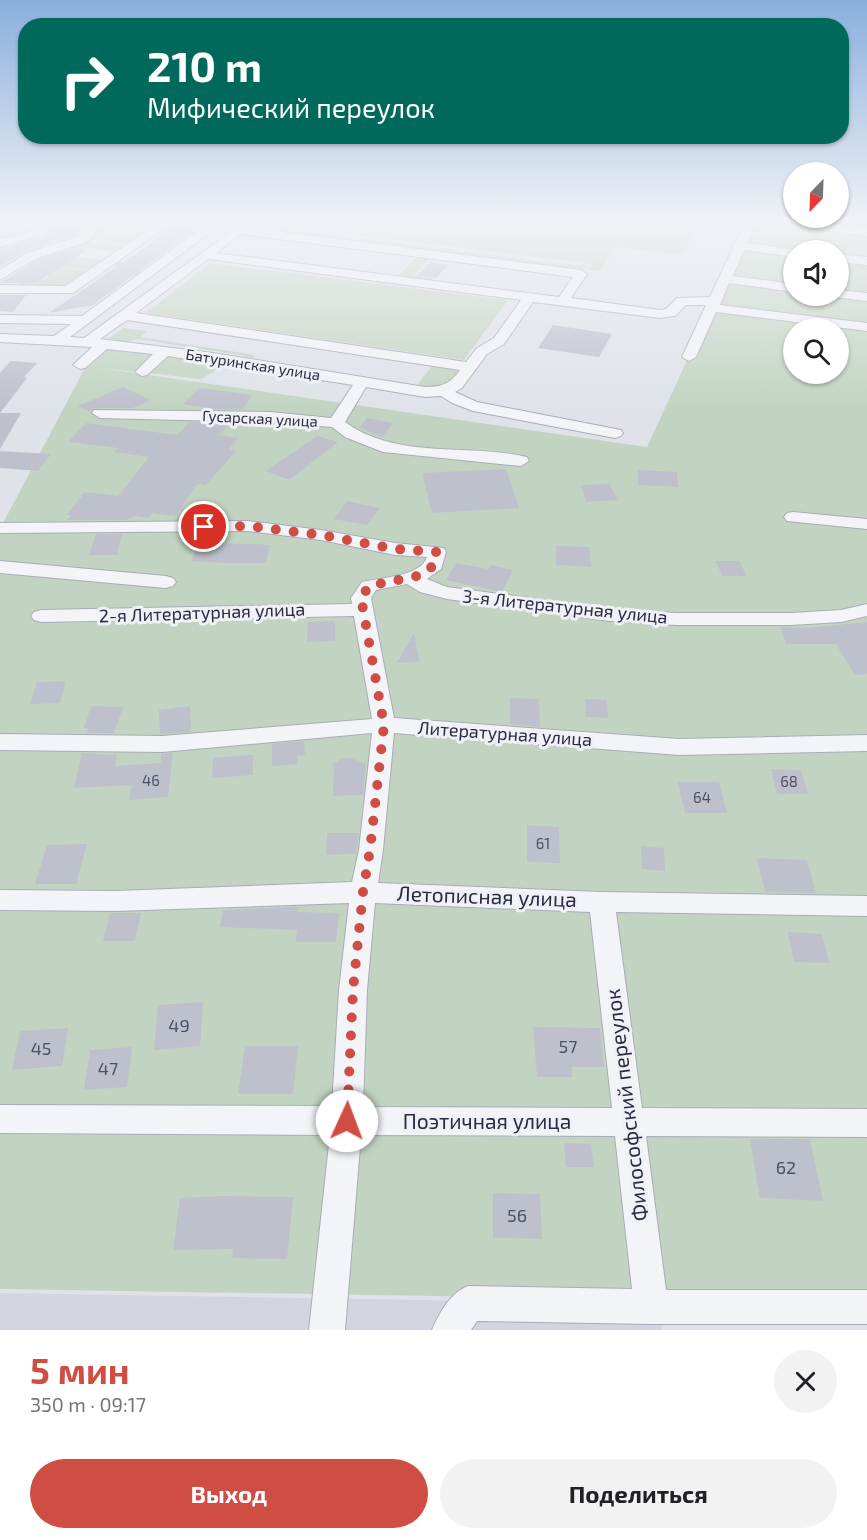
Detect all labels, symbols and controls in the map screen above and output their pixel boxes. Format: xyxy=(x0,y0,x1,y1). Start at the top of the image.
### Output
text: 210 m xyxy=(147,40,262,90)
icon: right xyxy=(48,42,126,120)
text: Мифический переулок xyxy=(147,91,435,123)
north arrow xyxy=(783,162,849,228)
map controls xyxy=(783,162,849,384)
button: sound xyxy=(783,240,849,306)
button: search xyxy=(783,318,849,384)
street label: Батуринская улица xyxy=(184,344,322,385)
street label: Гусарская улица xyxy=(202,406,318,431)
pin xyxy=(178,501,229,552)
icon: arrive xyxy=(187,510,220,543)
street label: 3-я Литературная улица xyxy=(461,584,669,628)
street label: 2-я Литературная улица xyxy=(98,597,306,627)
street label: Литературная улица xyxy=(417,716,593,750)
house number: 46 xyxy=(142,771,160,789)
house number: 68 xyxy=(780,772,798,790)
house number: 64 xyxy=(693,788,711,806)
house number: 61 xyxy=(536,834,550,852)
street label: Летописная улица xyxy=(397,880,577,912)
street label: Философский переулок xyxy=(599,987,653,1223)
house number: 49 xyxy=(168,1014,190,1036)
house number: 57 xyxy=(559,1035,577,1057)
house number: 45 xyxy=(31,1037,51,1059)
house number: 47 xyxy=(98,1057,118,1079)
position arrow xyxy=(315,1089,379,1153)
street label: Поэтичная улица xyxy=(403,1108,571,1134)
house number: 62 xyxy=(776,1156,796,1178)
house number: 56 xyxy=(507,1204,527,1226)
text: 5 мин xyxy=(30,1348,130,1391)
button: close xyxy=(774,1350,837,1413)
text: 350 m · 09:17 xyxy=(30,1392,146,1416)
button: Выход xyxy=(30,1459,428,1528)
button: Поделиться xyxy=(440,1459,837,1528)

